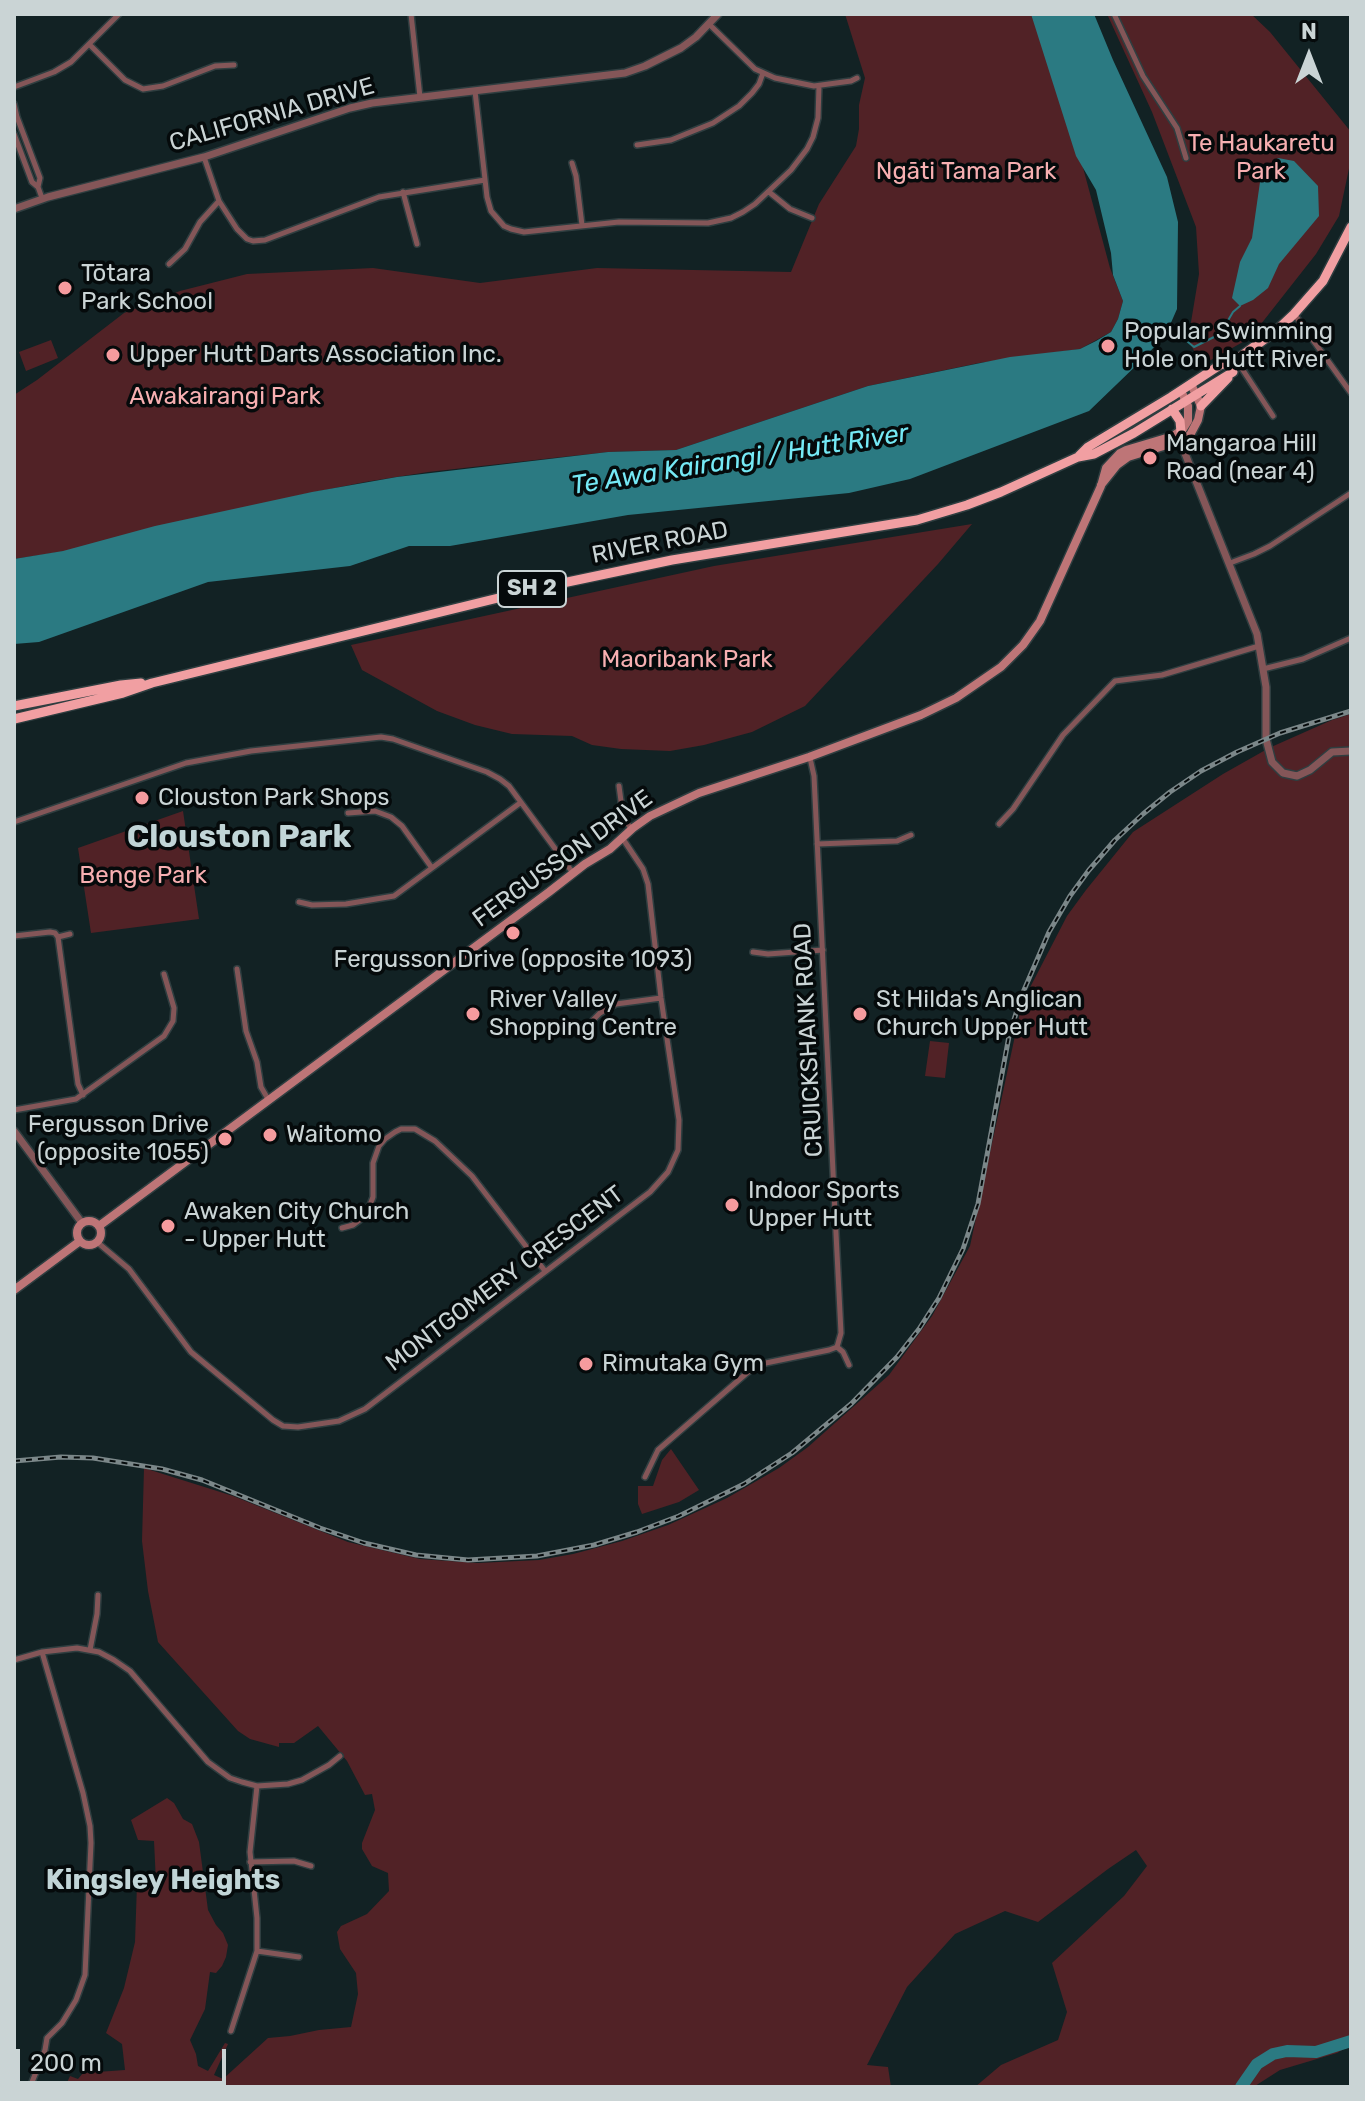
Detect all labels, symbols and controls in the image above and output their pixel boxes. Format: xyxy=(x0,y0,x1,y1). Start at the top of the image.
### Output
north arrow xyxy=(1269,16,1349,96)
text: N xyxy=(1301,18,1317,45)
street label: CALIFORNIA DRIVE xyxy=(166,72,378,158)
park label: Te Haukaretu Park xyxy=(1187,130,1335,186)
park label: Ngāti Tama Park xyxy=(876,158,1056,186)
place label: Tōtara Park School xyxy=(81,260,213,316)
marker: Tōtara Park School xyxy=(56,279,74,297)
place label: Popular Swimming Hole on Hutt River xyxy=(1124,318,1333,374)
marker: Popular Swimming Hole on Hutt River xyxy=(1099,337,1117,355)
place label: Upper Hutt Darts Association Inc. xyxy=(129,341,502,369)
marker: Upper Hutt Darts Association Inc. xyxy=(104,346,122,364)
park label: Awakairangi Park xyxy=(129,383,321,411)
water label: Te Awa Kairangi / Hutt River xyxy=(569,418,911,502)
place label: Mangaroa Hill Road (near 4) xyxy=(1166,430,1317,486)
marker: Mangaroa Hill Road (near 4) xyxy=(1141,449,1159,467)
street label: RIVER ROAD xyxy=(589,516,731,570)
road number: SH 2 xyxy=(498,571,566,607)
park label: Maoribank Park xyxy=(601,646,773,674)
place label: Clouston Park Shops xyxy=(158,784,390,812)
street label: FERGUSSON DRIVE xyxy=(468,784,658,934)
marker: Clouston Park Shops xyxy=(133,789,151,807)
district label: Clouston Park xyxy=(127,819,351,857)
park label: Benge Park xyxy=(79,862,207,890)
street label: CRUICKSHANK ROAD xyxy=(788,922,830,1158)
marker: Fergusson Drive (opposite 1093) xyxy=(504,924,522,942)
place label: Fergusson Drive (opposite 1093) xyxy=(333,946,693,974)
place label: River Valley Shopping Centre xyxy=(489,986,677,1042)
place label: St Hilda's Anglican Church Upper Hutt xyxy=(876,986,1088,1042)
marker: River Valley Shopping Centre xyxy=(464,1005,482,1023)
marker: St Hilda's Anglican Church Upper Hutt xyxy=(851,1005,869,1023)
place label: Fergusson Drive (opposite 1055) xyxy=(28,1111,209,1167)
place label: Waitomo xyxy=(286,1121,382,1149)
marker: Waitomo xyxy=(261,1126,279,1144)
marker: Fergusson Drive (opposite 1055) xyxy=(216,1130,234,1148)
place label: Indoor Sports Upper Hutt xyxy=(748,1177,900,1233)
street label: MONTGOMERY CRESCENT xyxy=(380,1180,630,1378)
marker: Indoor Sports Upper Hutt xyxy=(723,1196,741,1214)
place label: Awaken City Church - Upper Hutt xyxy=(184,1198,409,1254)
marker: Awaken City Church - Upper Hutt xyxy=(159,1217,177,1235)
place label: Rimutaka Gym xyxy=(602,1350,764,1378)
marker: Rimutaka Gym xyxy=(577,1355,595,1373)
district label: Kingsley Heights xyxy=(46,1864,280,1898)
scale bar xyxy=(20,2033,230,2083)
text: 200 m xyxy=(30,2049,102,2077)

